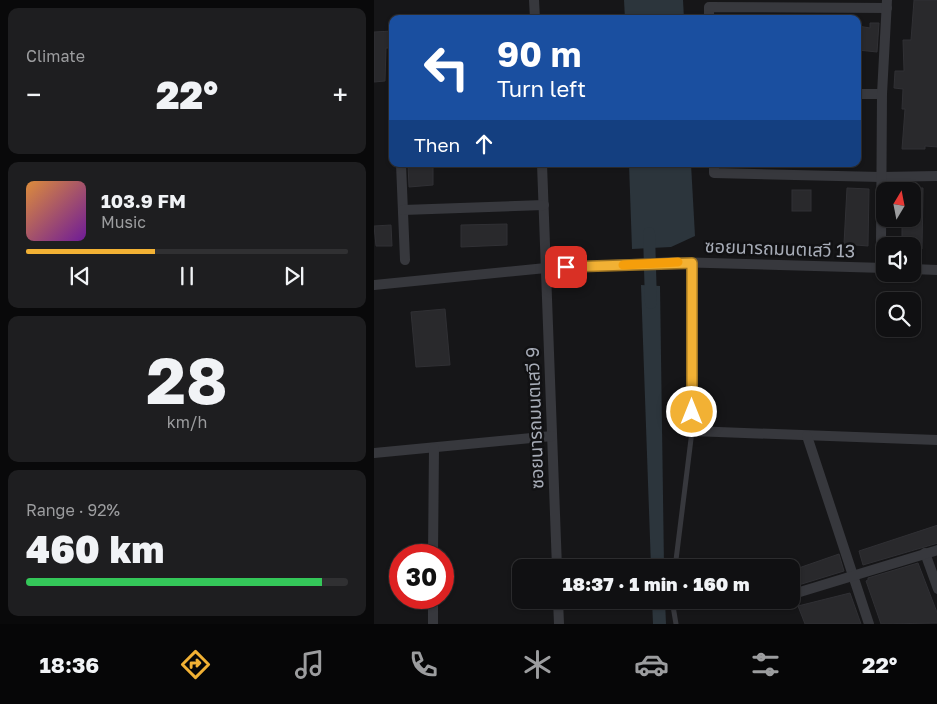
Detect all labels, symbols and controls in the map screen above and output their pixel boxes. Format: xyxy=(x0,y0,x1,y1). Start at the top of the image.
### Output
text: 90 m xyxy=(497,33,581,75)
icon: left xyxy=(414,35,479,100)
text: Climate xyxy=(26,46,85,66)
text: 22° xyxy=(156,72,218,117)
text: Turn left xyxy=(497,75,586,102)
text: − xyxy=(26,78,41,111)
text: + xyxy=(333,78,348,111)
icon: ahead xyxy=(470,130,498,158)
text: Then xyxy=(414,133,460,156)
north arrow xyxy=(876,182,922,228)
map controls xyxy=(876,182,921,337)
text: 103.9 FM xyxy=(101,189,186,212)
text: Music xyxy=(101,212,146,232)
street label: ซอยนารถมนตเสวี 13 xyxy=(704,234,856,262)
button: sound xyxy=(876,237,921,282)
pin xyxy=(545,246,587,288)
icon: arrive xyxy=(552,253,580,281)
icon: previous xyxy=(66,262,94,290)
icon: pause xyxy=(173,262,201,290)
icon: next xyxy=(280,262,308,290)
button: search xyxy=(876,292,921,337)
text: 28 xyxy=(146,340,228,418)
street label: ซอยนารถมนตเสวี 9 xyxy=(521,347,547,489)
position arrow xyxy=(665,385,717,437)
text: km/h xyxy=(167,412,207,432)
text: Range · 92% xyxy=(26,500,120,520)
text: 460 km xyxy=(26,526,164,571)
speed limit sign: 30 xyxy=(389,544,454,609)
text: 18:37 · 1 min · 160 m xyxy=(562,572,750,595)
icon: directions xyxy=(178,647,213,682)
icon: music xyxy=(292,647,327,682)
icon: phone xyxy=(406,647,441,682)
icon: climate xyxy=(520,647,555,682)
icon: car xyxy=(634,647,669,682)
icon: filters xyxy=(748,647,783,682)
text: 18:36 xyxy=(39,651,99,678)
text: 22° xyxy=(862,651,897,678)

